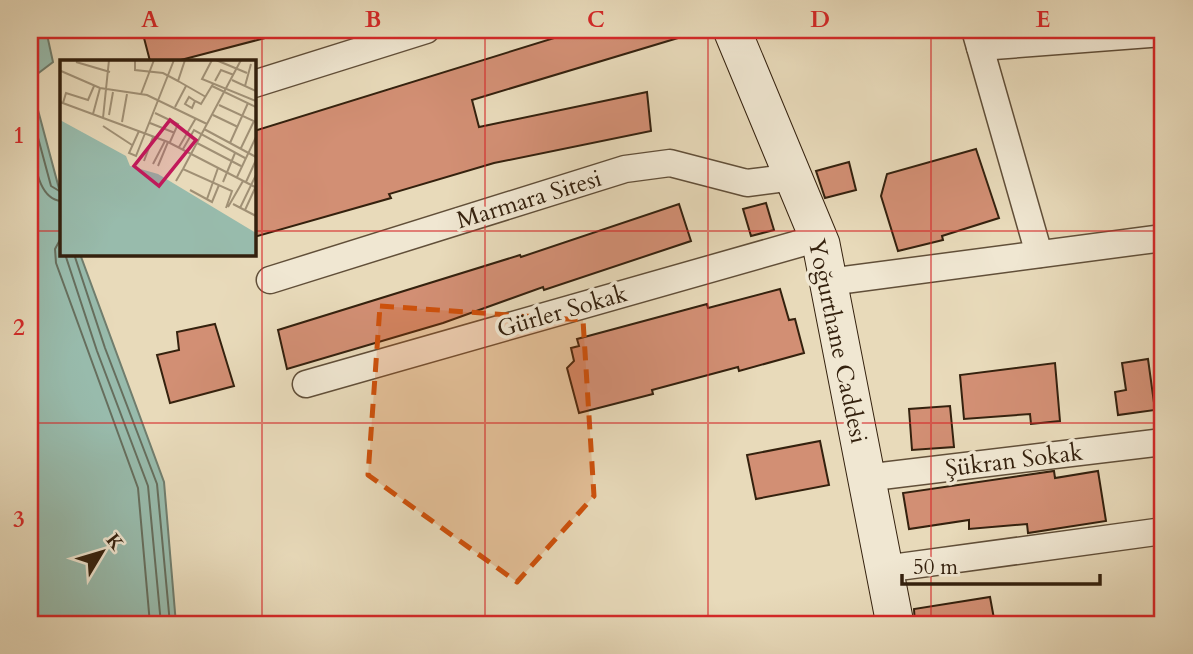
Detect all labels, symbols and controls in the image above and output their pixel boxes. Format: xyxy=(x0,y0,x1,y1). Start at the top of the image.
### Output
text: A xyxy=(141,4,159,35)
text: B xyxy=(365,4,381,35)
text: C xyxy=(587,4,605,35)
text: D xyxy=(810,4,830,35)
text: E xyxy=(1036,4,1050,35)
inset map xyxy=(60,60,256,256)
text: 1 xyxy=(13,120,25,151)
street label: Marmara Sitesi xyxy=(453,162,606,237)
street label: Yoğurthane Caddesi xyxy=(800,236,875,447)
street label: Gürler Sokak xyxy=(493,277,631,346)
text: 2 xyxy=(13,312,25,343)
street label: Şükran Sokak xyxy=(943,436,1085,485)
text: 3 xyxy=(13,504,25,535)
north arrow xyxy=(66,518,136,588)
text: K xyxy=(100,528,130,557)
scale bar xyxy=(902,542,1100,586)
text: 50 m xyxy=(913,553,958,582)

